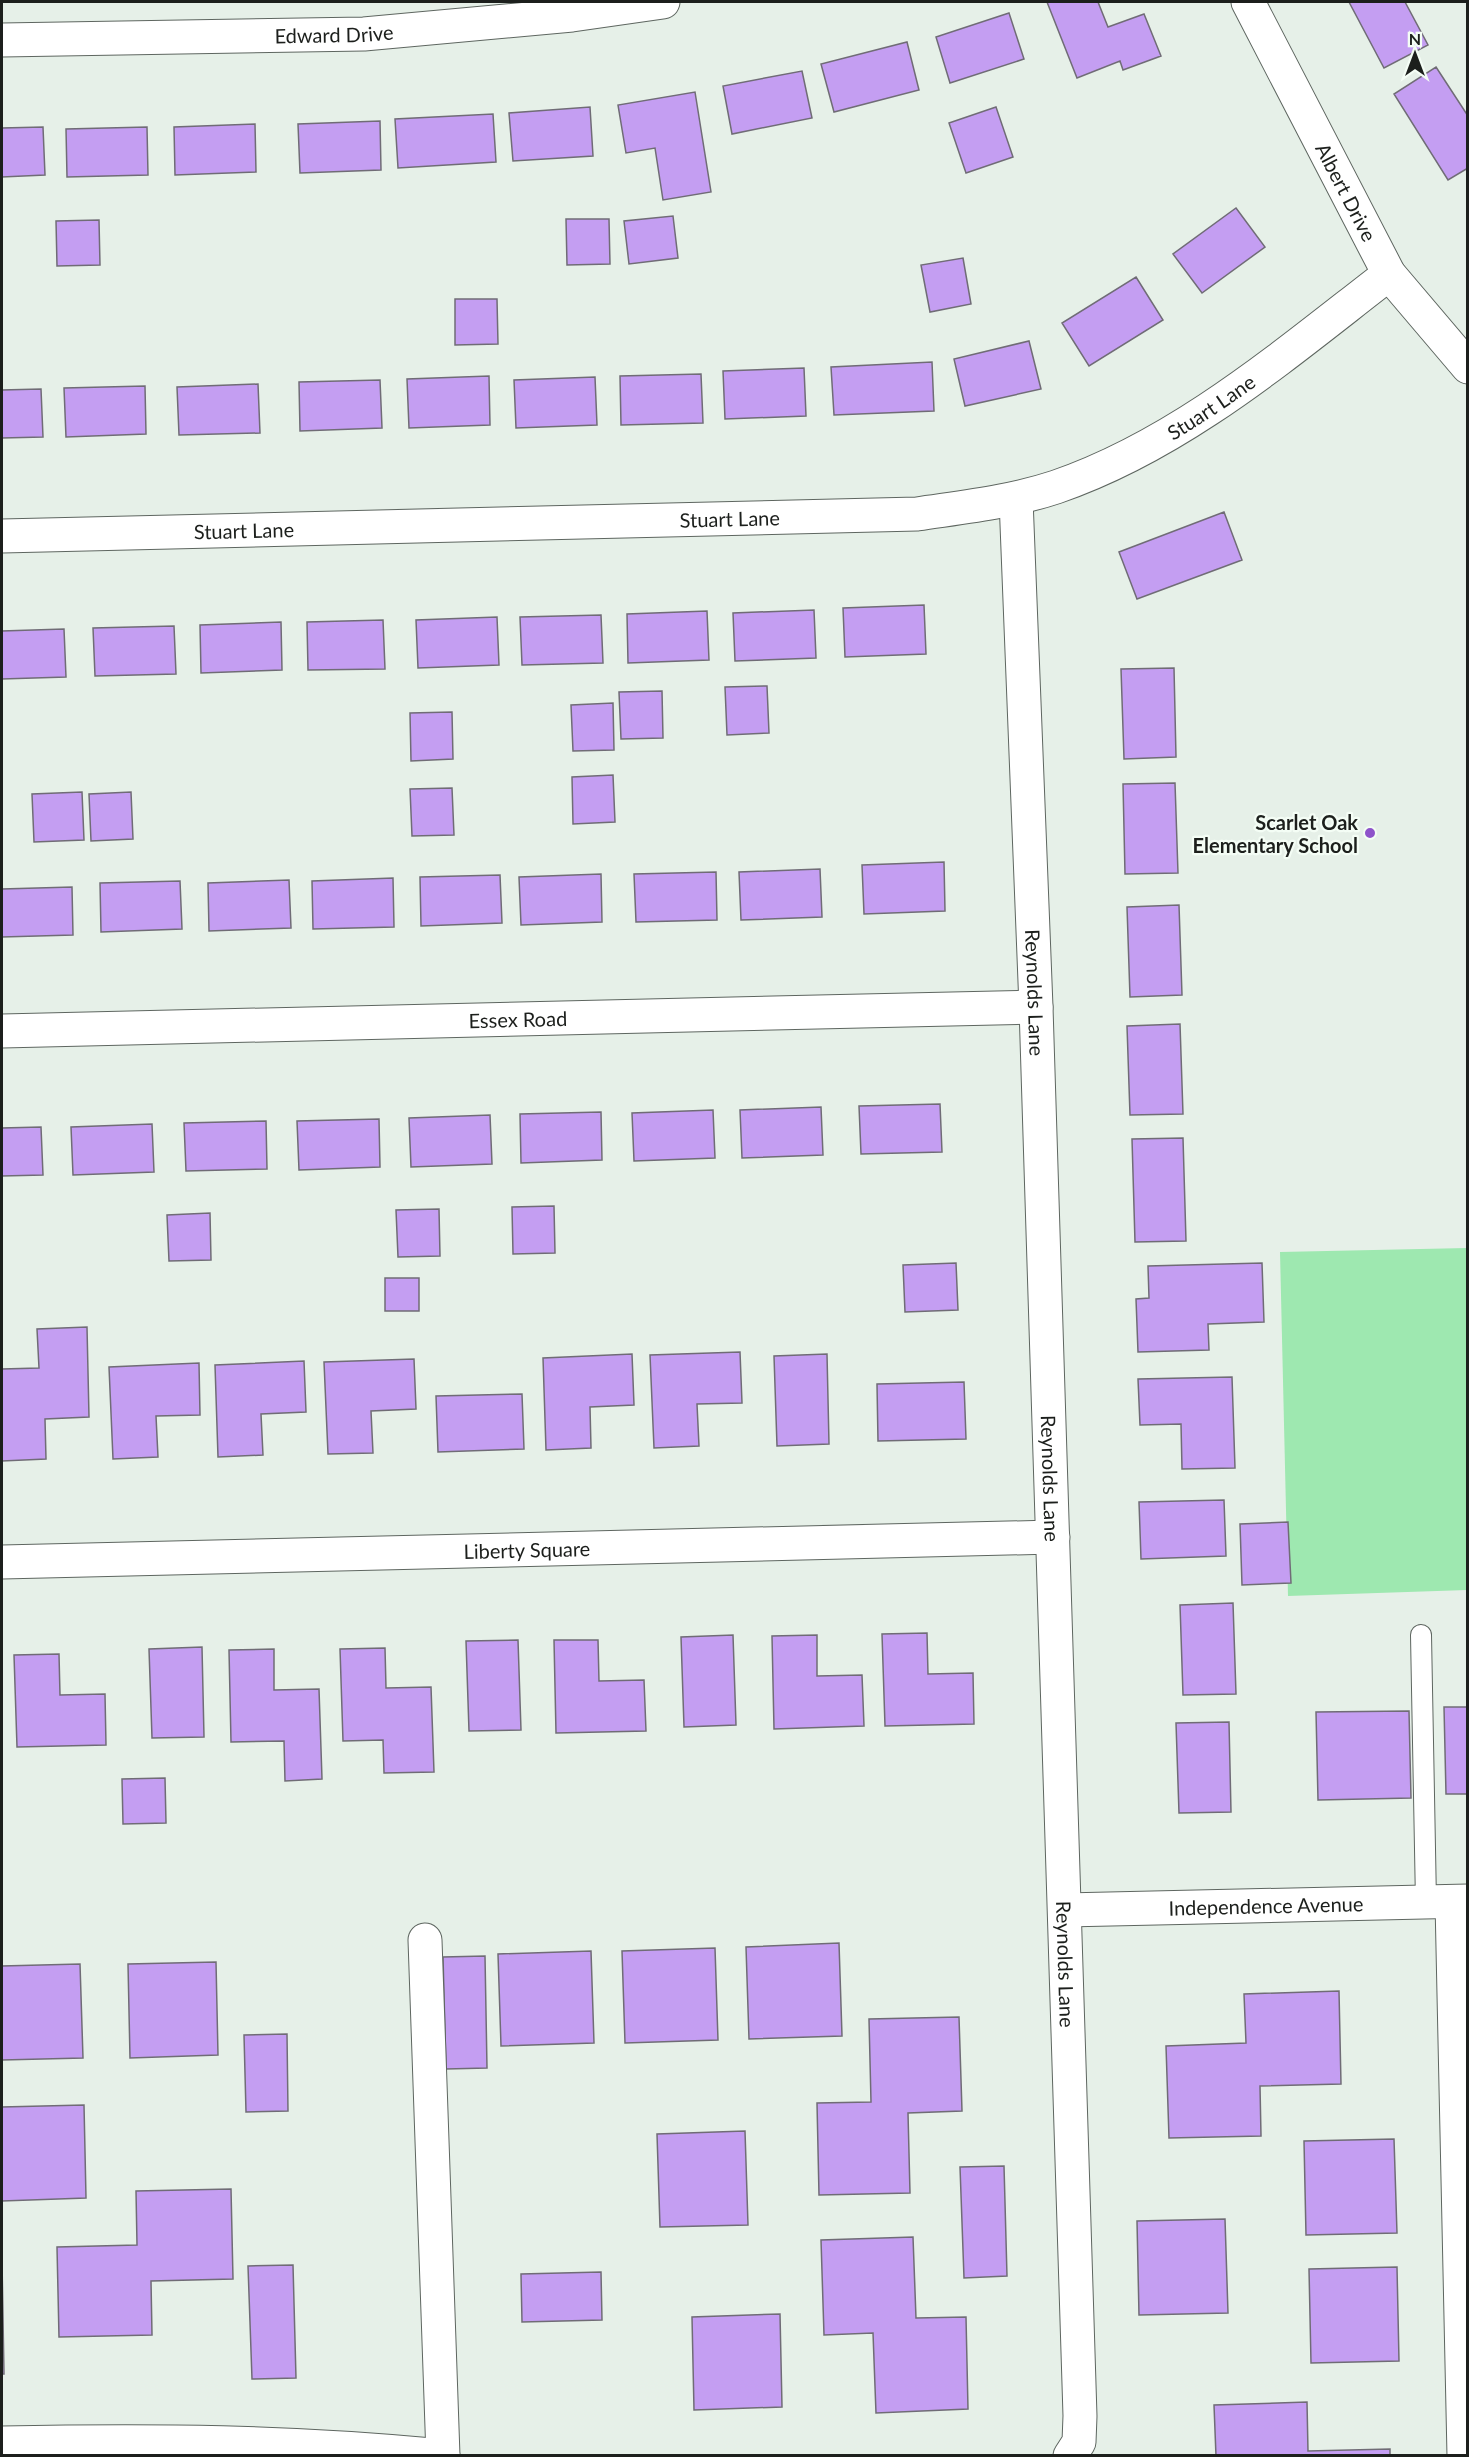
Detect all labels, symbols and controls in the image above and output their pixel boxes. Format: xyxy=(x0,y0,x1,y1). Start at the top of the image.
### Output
street label: Edward Drive xyxy=(274,19,394,47)
north arrow xyxy=(1385,24,1445,84)
text: N xyxy=(1409,29,1421,48)
street label: Albert Drive xyxy=(1311,139,1382,245)
street label: Stuart Lane xyxy=(1163,369,1259,444)
street label: Stuart Lane xyxy=(679,505,780,532)
street label: Stuart Lane xyxy=(194,517,294,543)
place label: Scarlet Oak Elementary School xyxy=(1193,810,1358,857)
marker: Scarlet Oak Elementary School xyxy=(1363,826,1377,840)
street label: Reynolds Lane xyxy=(1021,929,1050,1056)
street label: Essex Road xyxy=(468,1006,567,1032)
street label: Reynolds Lane xyxy=(1037,1415,1065,1542)
street label: Liberty Square xyxy=(463,1536,591,1563)
street label: Independence Avenue xyxy=(1168,1891,1364,1920)
street label: Reynolds Lane xyxy=(1052,1900,1080,2028)

